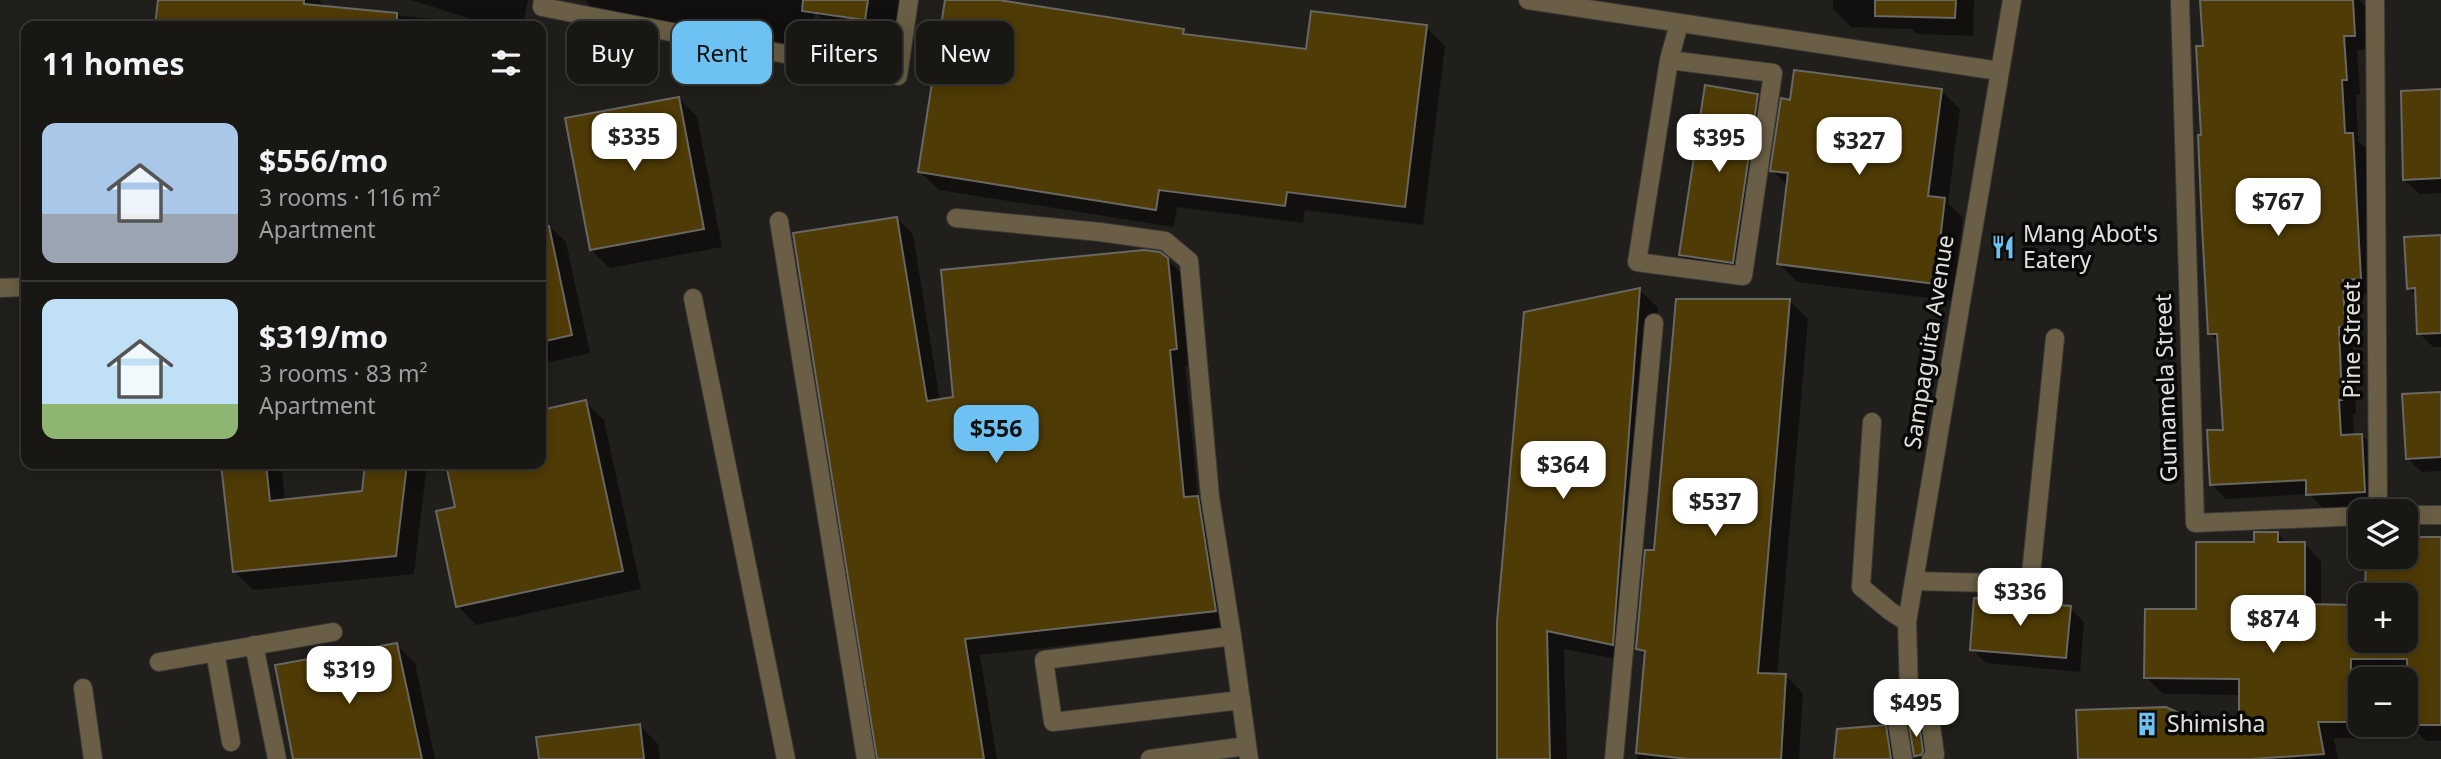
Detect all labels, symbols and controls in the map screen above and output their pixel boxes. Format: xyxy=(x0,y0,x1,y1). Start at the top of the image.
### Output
chip: Buy xyxy=(567,21,658,84)
chip: Rent xyxy=(672,21,772,84)
chip: Filters xyxy=(786,21,902,84)
chip: New xyxy=(916,21,1014,84)
text: 11 homes xyxy=(42,43,185,84)
icon: filters xyxy=(487,44,525,82)
pin: $335 xyxy=(593,114,675,173)
pin: $395 xyxy=(1678,114,1760,174)
pin: $327 xyxy=(1818,118,1900,177)
text: $335 xyxy=(608,120,660,152)
text: $395 xyxy=(1693,121,1745,153)
text: $327 xyxy=(1833,124,1885,156)
text: $556/mo xyxy=(259,140,388,181)
icon: home xyxy=(98,151,182,235)
pin: $767 xyxy=(2237,178,2319,238)
text: 3 rooms · 116 m² xyxy=(259,181,441,213)
text: $767 xyxy=(2252,185,2304,217)
text: Apartment xyxy=(259,213,376,245)
place label: Mang Abot's Eatery xyxy=(2023,217,2158,275)
street label: Sampaguita Avenue xyxy=(1895,233,1961,451)
restaurant icon: Mang Abot's Eatery xyxy=(1989,233,2017,261)
street label: Pine Street xyxy=(2335,281,2367,399)
street label: Gumamela Street xyxy=(2146,293,2184,483)
text: $319/mo xyxy=(259,316,388,357)
icon: home xyxy=(98,327,182,411)
text: 3 rooms · 83 m² xyxy=(259,357,428,389)
text: Apartment xyxy=(259,389,376,421)
pin: $556 xyxy=(955,406,1037,465)
text: $556 xyxy=(970,412,1022,444)
pin: $364 xyxy=(1522,442,1604,501)
text: $364 xyxy=(1537,448,1589,480)
pin: $537 xyxy=(1674,478,1756,538)
text: $537 xyxy=(1689,485,1741,517)
map controls xyxy=(2348,499,2418,737)
button: layers xyxy=(2348,499,2418,569)
pin: $336 xyxy=(1979,568,2061,628)
text: $336 xyxy=(1994,575,2046,607)
button: + xyxy=(2348,583,2418,653)
pin: $874 xyxy=(2232,596,2314,655)
text: $874 xyxy=(2247,602,2299,634)
pin: $319 xyxy=(308,646,390,706)
text: $319 xyxy=(323,653,375,685)
button: − xyxy=(2348,667,2418,737)
pin: $495 xyxy=(1875,680,1957,739)
text: $495 xyxy=(1890,686,1942,718)
place label: Shimisha xyxy=(2167,707,2265,739)
building icon: Shimisha xyxy=(2133,710,2161,738)

